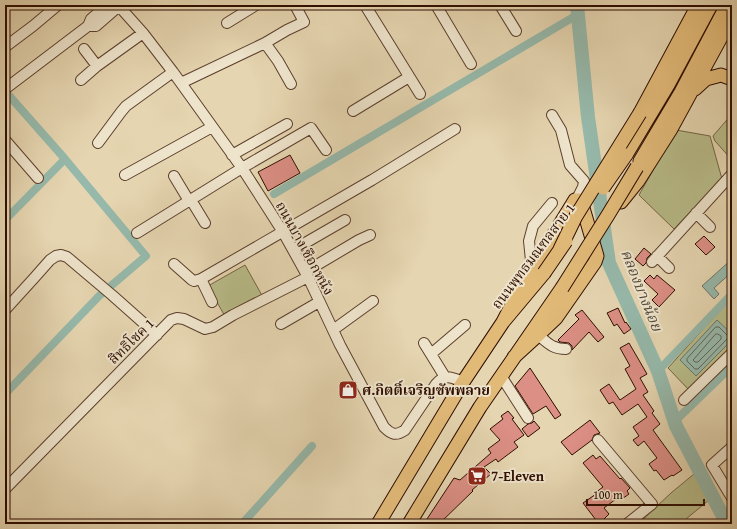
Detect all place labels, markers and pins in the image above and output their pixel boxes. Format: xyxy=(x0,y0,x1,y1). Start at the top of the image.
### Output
shop icon: ศ.กิตติ์เจริญซัพพลาย xyxy=(337,379,359,401)
place label: ศ.กิตติ์เจริญซัพพลาย xyxy=(362,380,490,400)
supermarket icon: 7-Eleven xyxy=(466,465,488,487)
place label: 7-Eleven xyxy=(491,466,545,486)

